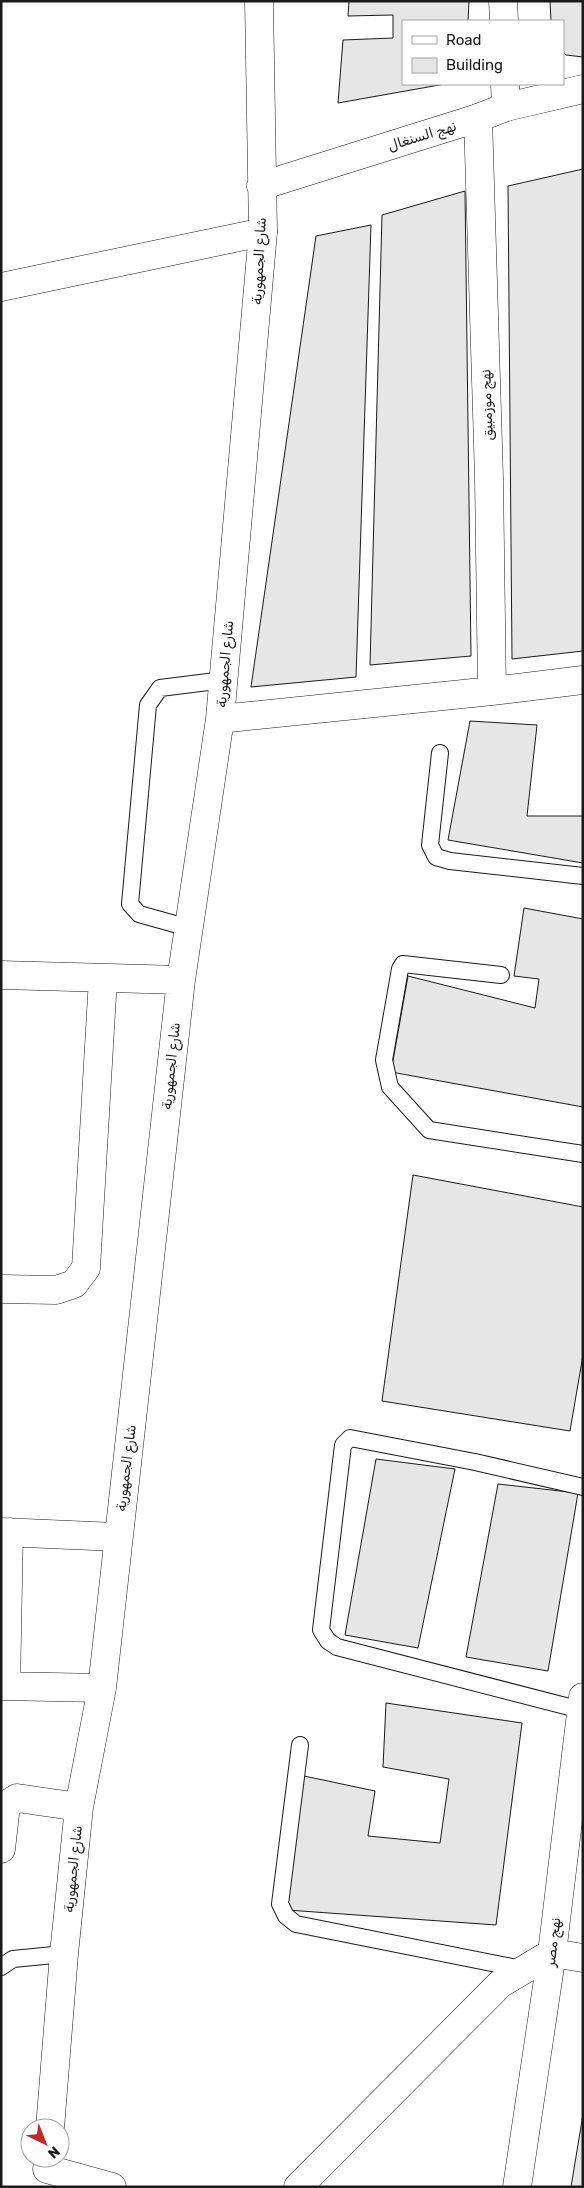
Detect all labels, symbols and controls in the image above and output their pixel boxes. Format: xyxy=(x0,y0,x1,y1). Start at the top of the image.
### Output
legend xyxy=(402,20,564,85)
text: Road xyxy=(446,31,482,49)
text: Building xyxy=(446,56,503,74)
street label: نهج السنغال xyxy=(386,118,459,156)
street label: شارع الجمهورية xyxy=(248,217,272,305)
street label: نهج موزمبيق xyxy=(477,369,499,441)
street label: شارع الجمهورية xyxy=(213,620,239,708)
street label: شارع الجمهورية xyxy=(158,1022,186,1111)
street label: شارع الجمهورية xyxy=(112,1424,142,1513)
street label: شارع الجمهورية xyxy=(60,1825,88,1914)
street label: نهج مصر xyxy=(541,1916,566,1969)
north arrow xyxy=(20,2118,70,2168)
text: N xyxy=(44,2142,63,2162)

